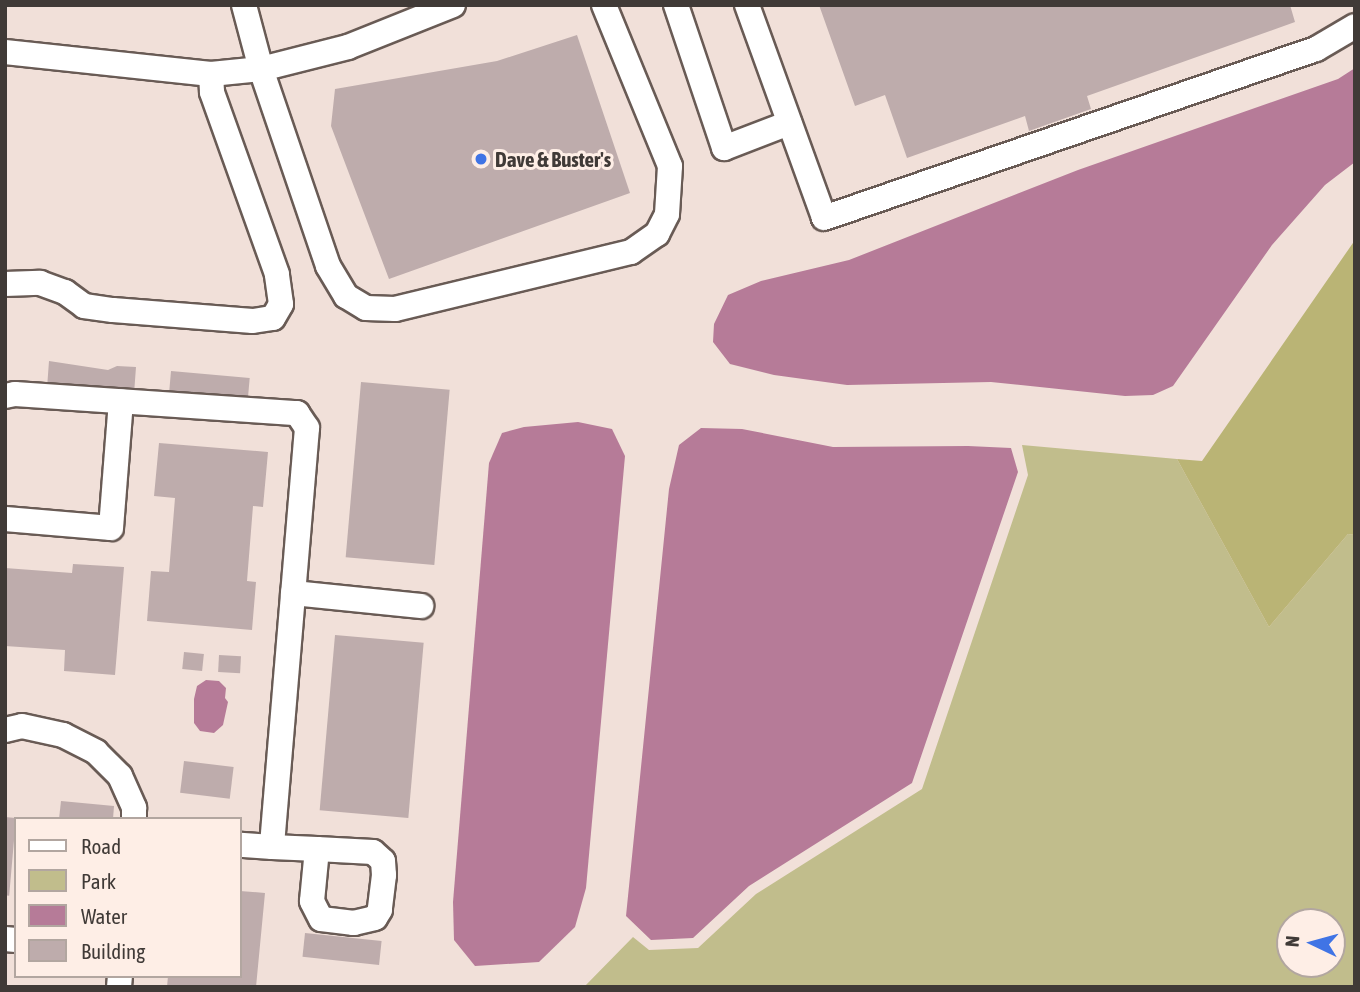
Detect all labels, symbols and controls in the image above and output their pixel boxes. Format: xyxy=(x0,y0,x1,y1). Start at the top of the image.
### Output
place label: Dave & Buster's xyxy=(495,146,611,172)
marker: Dave & Buster's xyxy=(473,151,489,167)
legend xyxy=(14,817,242,978)
text: Road xyxy=(81,834,121,858)
text: Park xyxy=(81,869,116,893)
text: Water xyxy=(81,904,127,928)
north arrow xyxy=(1276,908,1346,978)
text: N xyxy=(1281,935,1304,948)
text: Building xyxy=(81,939,145,963)

